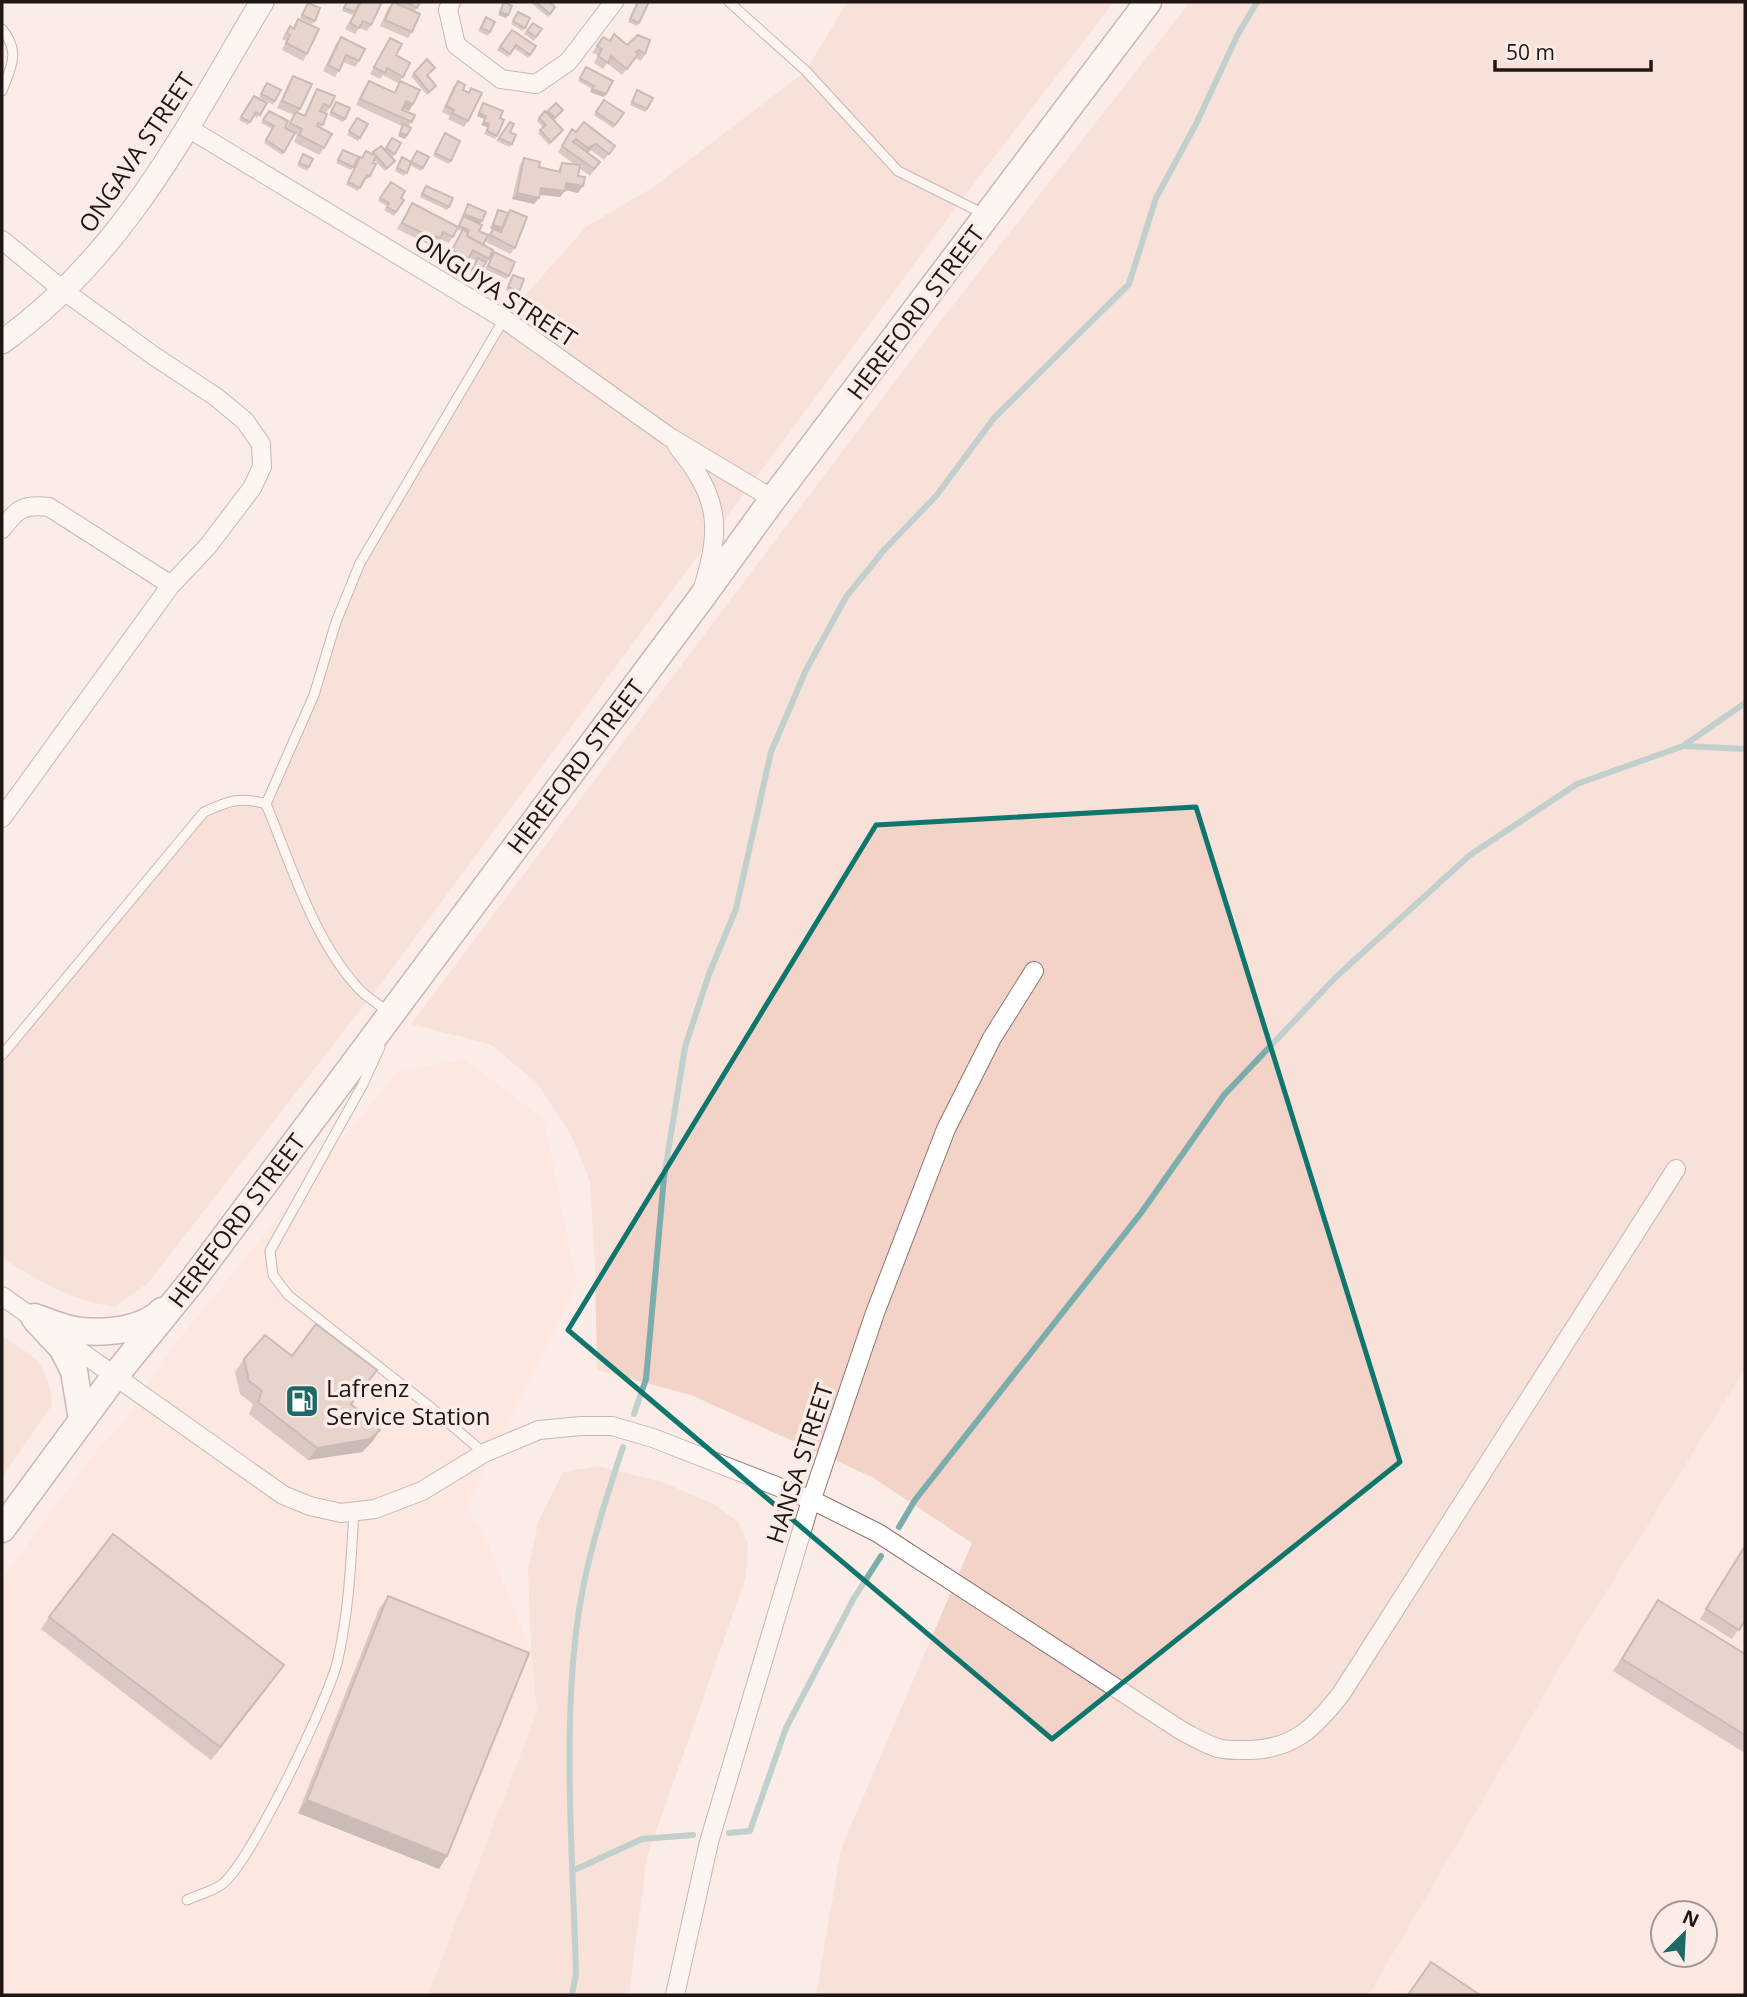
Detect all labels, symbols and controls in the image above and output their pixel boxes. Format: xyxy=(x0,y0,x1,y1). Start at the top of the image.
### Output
scale bar xyxy=(1495,28,1651,72)
text: 50 m xyxy=(1506,38,1555,66)
street label: ONGAVA STREET xyxy=(70,66,202,238)
street label: HEREFORD STREET xyxy=(839,218,991,406)
street label: ONGUYA STREET xyxy=(408,224,584,354)
street label: HEREFORD STREET xyxy=(499,672,651,860)
street label: HEREFORD STREET xyxy=(160,1126,312,1314)
place label: Lafrenz Service Station xyxy=(326,1371,491,1432)
street label: HANSA STREET xyxy=(758,1379,840,1547)
fuel station icon: Lafrenz Service Station xyxy=(283,1382,321,1420)
north arrow xyxy=(1649,1899,1719,1969)
text: N xyxy=(1679,1903,1703,1933)

